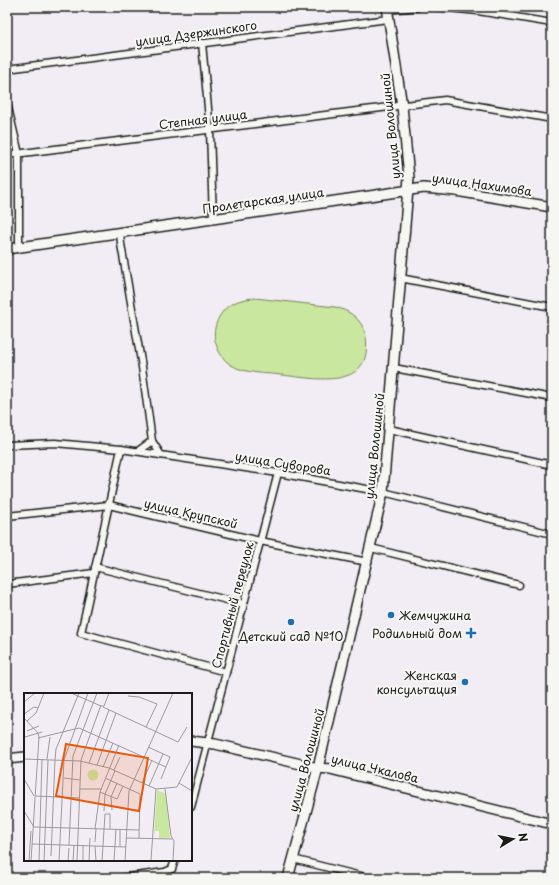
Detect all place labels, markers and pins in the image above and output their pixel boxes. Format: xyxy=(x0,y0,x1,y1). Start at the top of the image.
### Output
place label: Жемчужина xyxy=(399,606,472,624)
marker: Жемчужина xyxy=(386,610,396,620)
marker: Детский сад №10 xyxy=(286,617,296,627)
place label: Родильный дом xyxy=(372,624,462,642)
place label: Детский сад №10 xyxy=(238,627,343,645)
marker: Родильный дом xyxy=(465,627,477,639)
place label: Женская консультация xyxy=(376,666,457,698)
marker: Женская консультация xyxy=(460,677,470,687)

